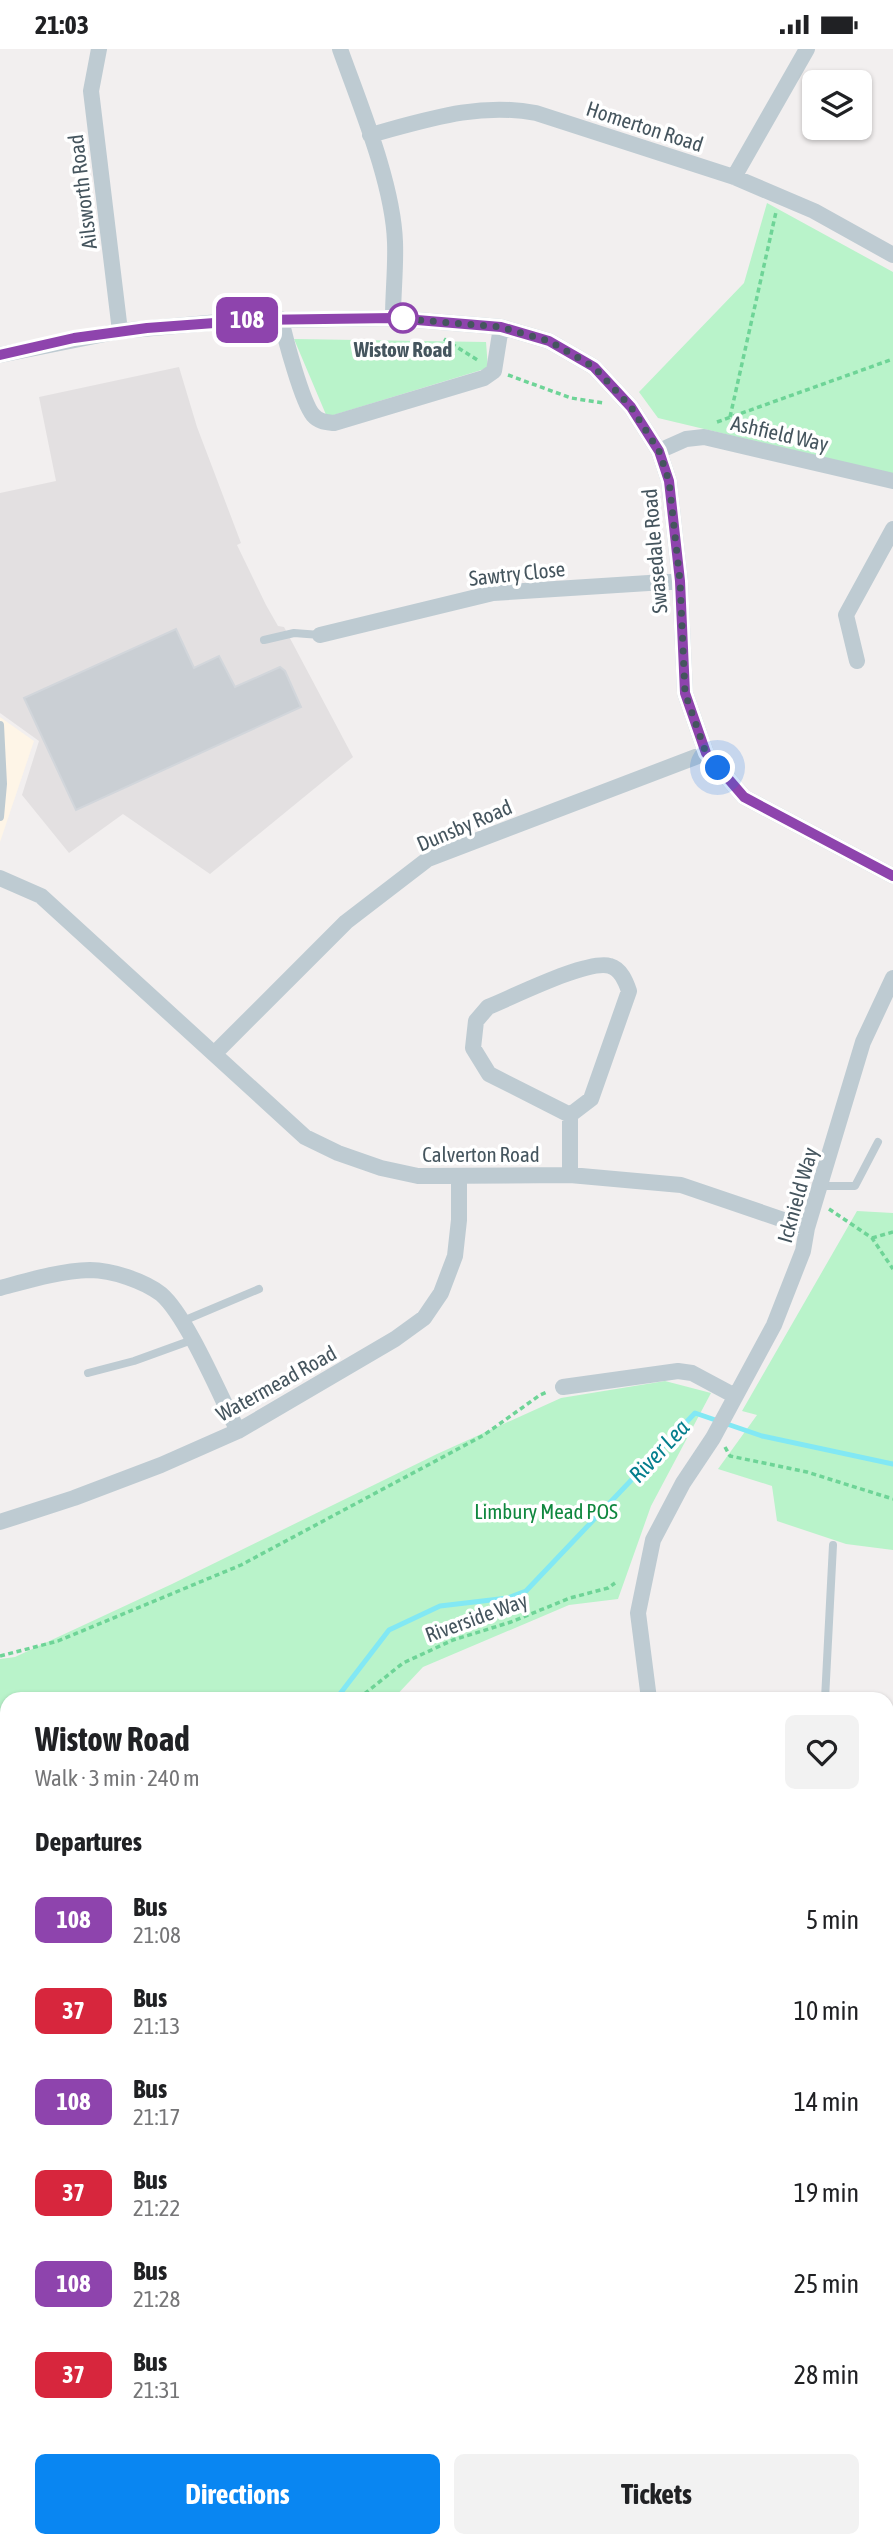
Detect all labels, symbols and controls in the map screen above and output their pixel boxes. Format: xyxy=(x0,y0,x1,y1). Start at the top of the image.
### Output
text: 21:03 xyxy=(35,10,89,40)
map controls xyxy=(802,70,872,140)
button: layers xyxy=(802,70,872,140)
street label: Homerton Road xyxy=(583,96,707,156)
street label: Ailsworth Road xyxy=(63,133,101,251)
line badge: 108 xyxy=(207,297,287,343)
marker: Wistow Road xyxy=(388,303,418,333)
text: 108 xyxy=(230,306,264,333)
place label: Wistow Road xyxy=(353,337,452,361)
street label: Ashfield Way xyxy=(729,410,831,456)
street label: Swasedale Road xyxy=(637,488,671,614)
street label: Sawtry Close xyxy=(468,556,566,590)
your location xyxy=(700,750,735,785)
street label: Dunsby Road xyxy=(413,794,515,856)
street label: Calverton Road xyxy=(422,1142,540,1166)
street label: Icknield Way xyxy=(772,1144,822,1245)
street label: Watermead Road xyxy=(212,1340,340,1426)
water label: River Lea xyxy=(624,1414,695,1488)
park label: Limbury Mead POS xyxy=(474,1499,618,1523)
street label: Riverside Way xyxy=(422,1587,531,1647)
button: heart xyxy=(785,1715,859,1789)
text: Wistow Road xyxy=(35,1720,190,1758)
text: Walk · 3 min · 240 m xyxy=(35,1765,199,1791)
text: Departures xyxy=(35,1827,142,1857)
text: Bus xyxy=(133,1892,167,1922)
text: 5 min xyxy=(806,1905,859,1935)
text: 108 xyxy=(57,1906,90,1933)
text: 21:08 xyxy=(133,1922,181,1948)
text: Bus xyxy=(133,1983,167,2013)
text: 10 min xyxy=(794,1996,859,2026)
text: 37 xyxy=(62,1997,85,2024)
text: 21:13 xyxy=(133,2013,180,2039)
text: Bus xyxy=(133,2074,167,2104)
text: 14 min xyxy=(794,2087,859,2117)
text: 108 xyxy=(57,2088,90,2115)
text: 21:17 xyxy=(133,2104,180,2130)
text: Bus xyxy=(133,2165,167,2195)
text: 19 min xyxy=(794,2178,859,2208)
text: 37 xyxy=(62,2179,85,2206)
text: 21:22 xyxy=(133,2195,180,2221)
text: Bus xyxy=(133,2256,167,2286)
text: 25 min xyxy=(794,2269,859,2299)
text: 108 xyxy=(57,2270,90,2297)
text: 21:28 xyxy=(133,2286,180,2312)
text: Bus xyxy=(133,2347,167,2377)
text: 28 min xyxy=(794,2360,859,2390)
text: 37 xyxy=(62,2361,85,2388)
text: 21:31 xyxy=(133,2377,180,2403)
button: Directions xyxy=(35,2454,440,2534)
button: Tickets xyxy=(454,2454,859,2534)

